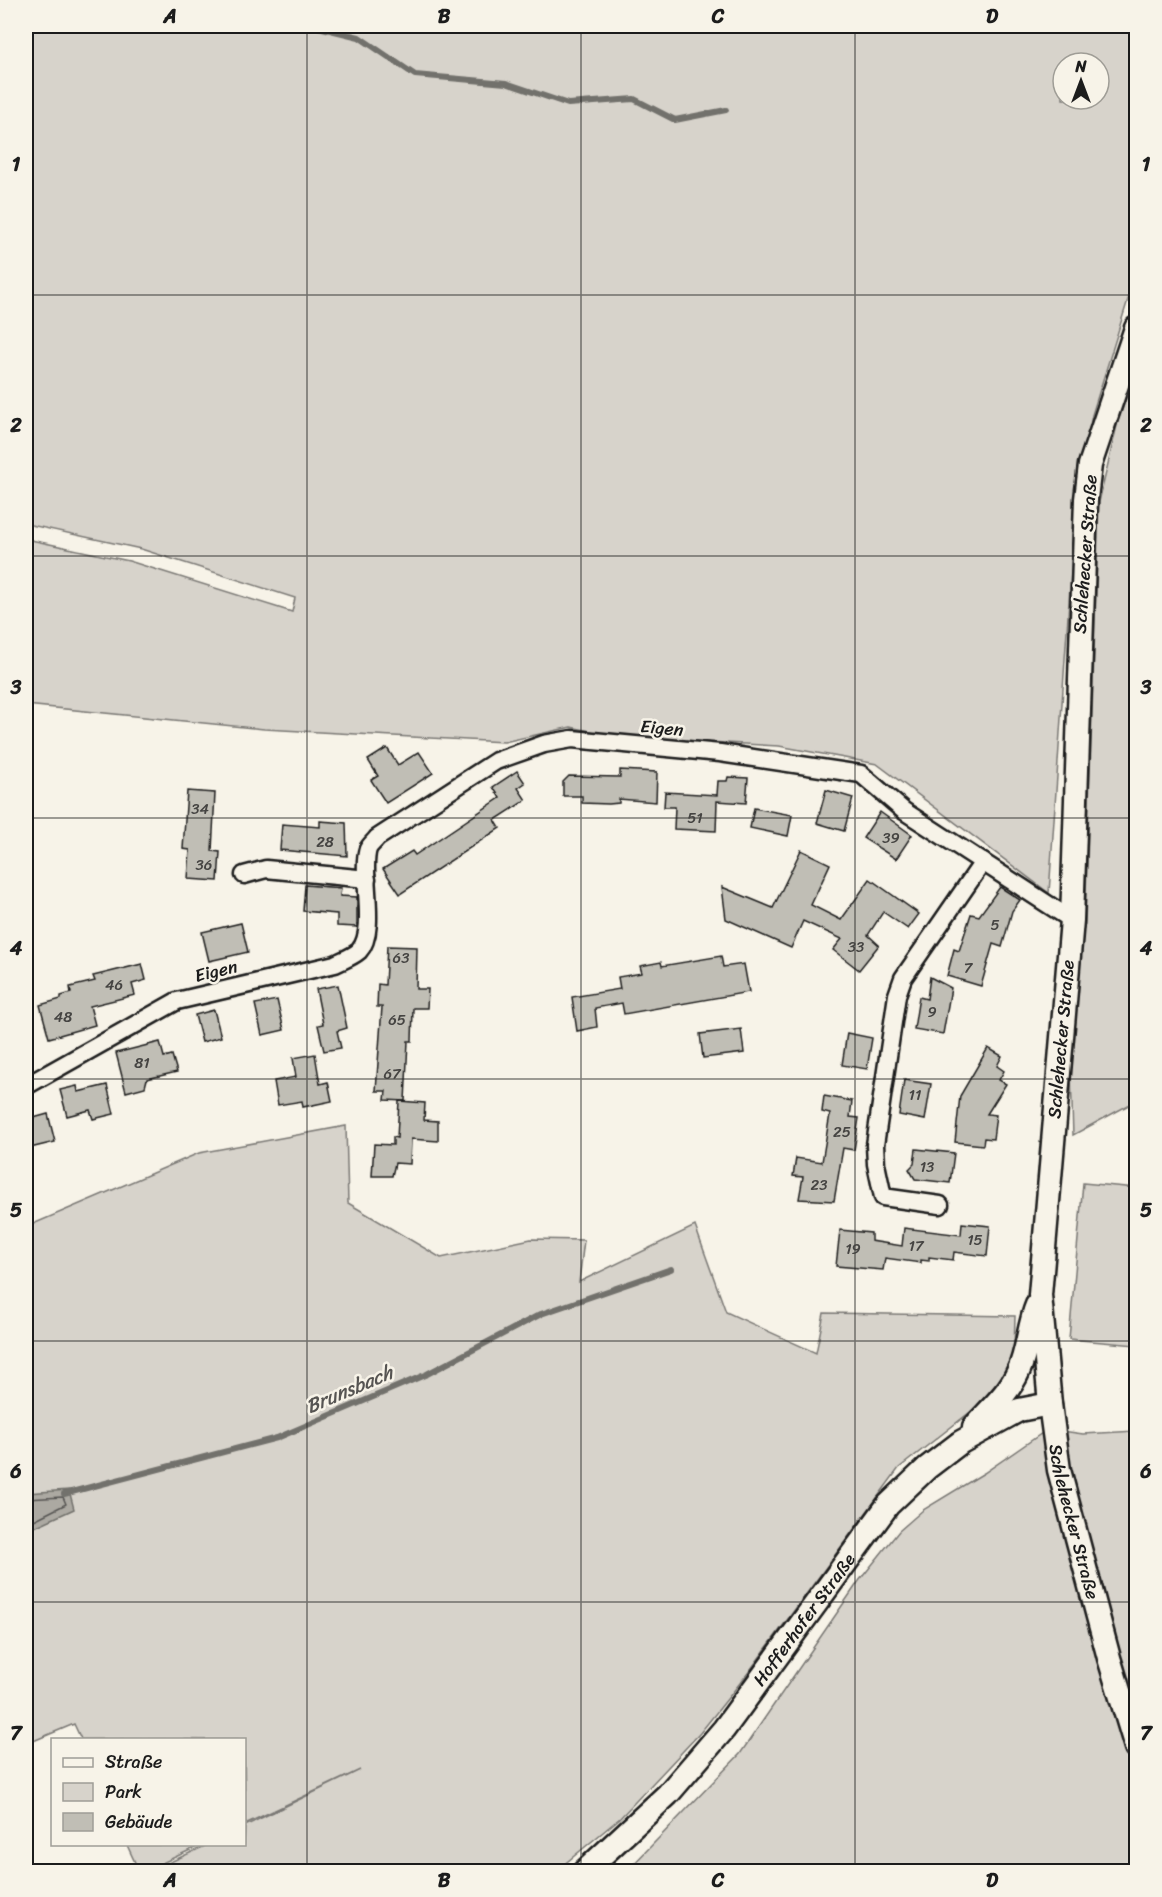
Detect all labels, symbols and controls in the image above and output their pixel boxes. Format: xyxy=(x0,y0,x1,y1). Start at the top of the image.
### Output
text: A xyxy=(162,0,177,34)
text: B xyxy=(438,0,451,34)
text: C xyxy=(711,0,725,34)
text: D xyxy=(986,0,999,34)
north arrow xyxy=(1051,51,1111,111)
text: N xyxy=(1074,52,1087,81)
text: 1 xyxy=(12,147,21,182)
text: 1 xyxy=(1142,147,1151,182)
text: 2 xyxy=(9,408,22,443)
text: 2 xyxy=(1139,408,1152,443)
street label: Schlehecker Straße xyxy=(1063,473,1107,635)
text: 3 xyxy=(10,670,22,705)
text: 3 xyxy=(1140,670,1152,705)
street label: Eigen xyxy=(639,710,685,746)
house number: 34 xyxy=(191,796,209,822)
house number: 51 xyxy=(687,805,703,831)
house number: 39 xyxy=(882,825,900,851)
house number: 28 xyxy=(316,829,334,855)
house number: 36 xyxy=(196,852,212,878)
house number: 5 xyxy=(990,912,1000,938)
text: 4 xyxy=(9,931,23,966)
text: 4 xyxy=(1139,931,1153,966)
house number: 33 xyxy=(848,934,864,960)
house number: 63 xyxy=(393,945,409,971)
street label: Eigen xyxy=(191,950,241,992)
house number: 7 xyxy=(964,955,974,981)
street label: Schlehecker Straße xyxy=(1038,958,1084,1120)
house number: 46 xyxy=(105,972,123,998)
house number: 9 xyxy=(927,999,937,1025)
house number: 48 xyxy=(54,1004,72,1030)
house number: 65 xyxy=(388,1007,406,1033)
house number: 81 xyxy=(134,1050,150,1076)
house number: 67 xyxy=(383,1061,402,1087)
house number: 11 xyxy=(909,1082,921,1108)
house number: 25 xyxy=(833,1119,851,1145)
house number: 13 xyxy=(920,1154,934,1180)
house number: 23 xyxy=(811,1172,827,1198)
text: 5 xyxy=(10,1193,22,1228)
text: 5 xyxy=(1140,1193,1152,1228)
house number: 15 xyxy=(967,1227,983,1253)
house number: 17 xyxy=(908,1233,925,1259)
house number: 19 xyxy=(845,1236,861,1262)
water label: Brunsbach xyxy=(300,1355,400,1424)
street label: Schlehecker Straße xyxy=(1040,1442,1109,1603)
text: 6 xyxy=(9,1454,22,1489)
text: 6 xyxy=(1139,1454,1152,1489)
street label: Hofferhofer Straße xyxy=(744,1546,864,1693)
text: 7 xyxy=(10,1716,23,1751)
text: 7 xyxy=(1140,1716,1153,1751)
legend xyxy=(51,1738,246,1846)
text: Straße xyxy=(105,1746,162,1778)
text: Park xyxy=(105,1776,142,1808)
text: Gebäude xyxy=(105,1806,173,1838)
text: A xyxy=(162,1863,177,1897)
text: B xyxy=(438,1863,451,1897)
text: C xyxy=(711,1863,725,1897)
text: D xyxy=(986,1863,999,1897)

